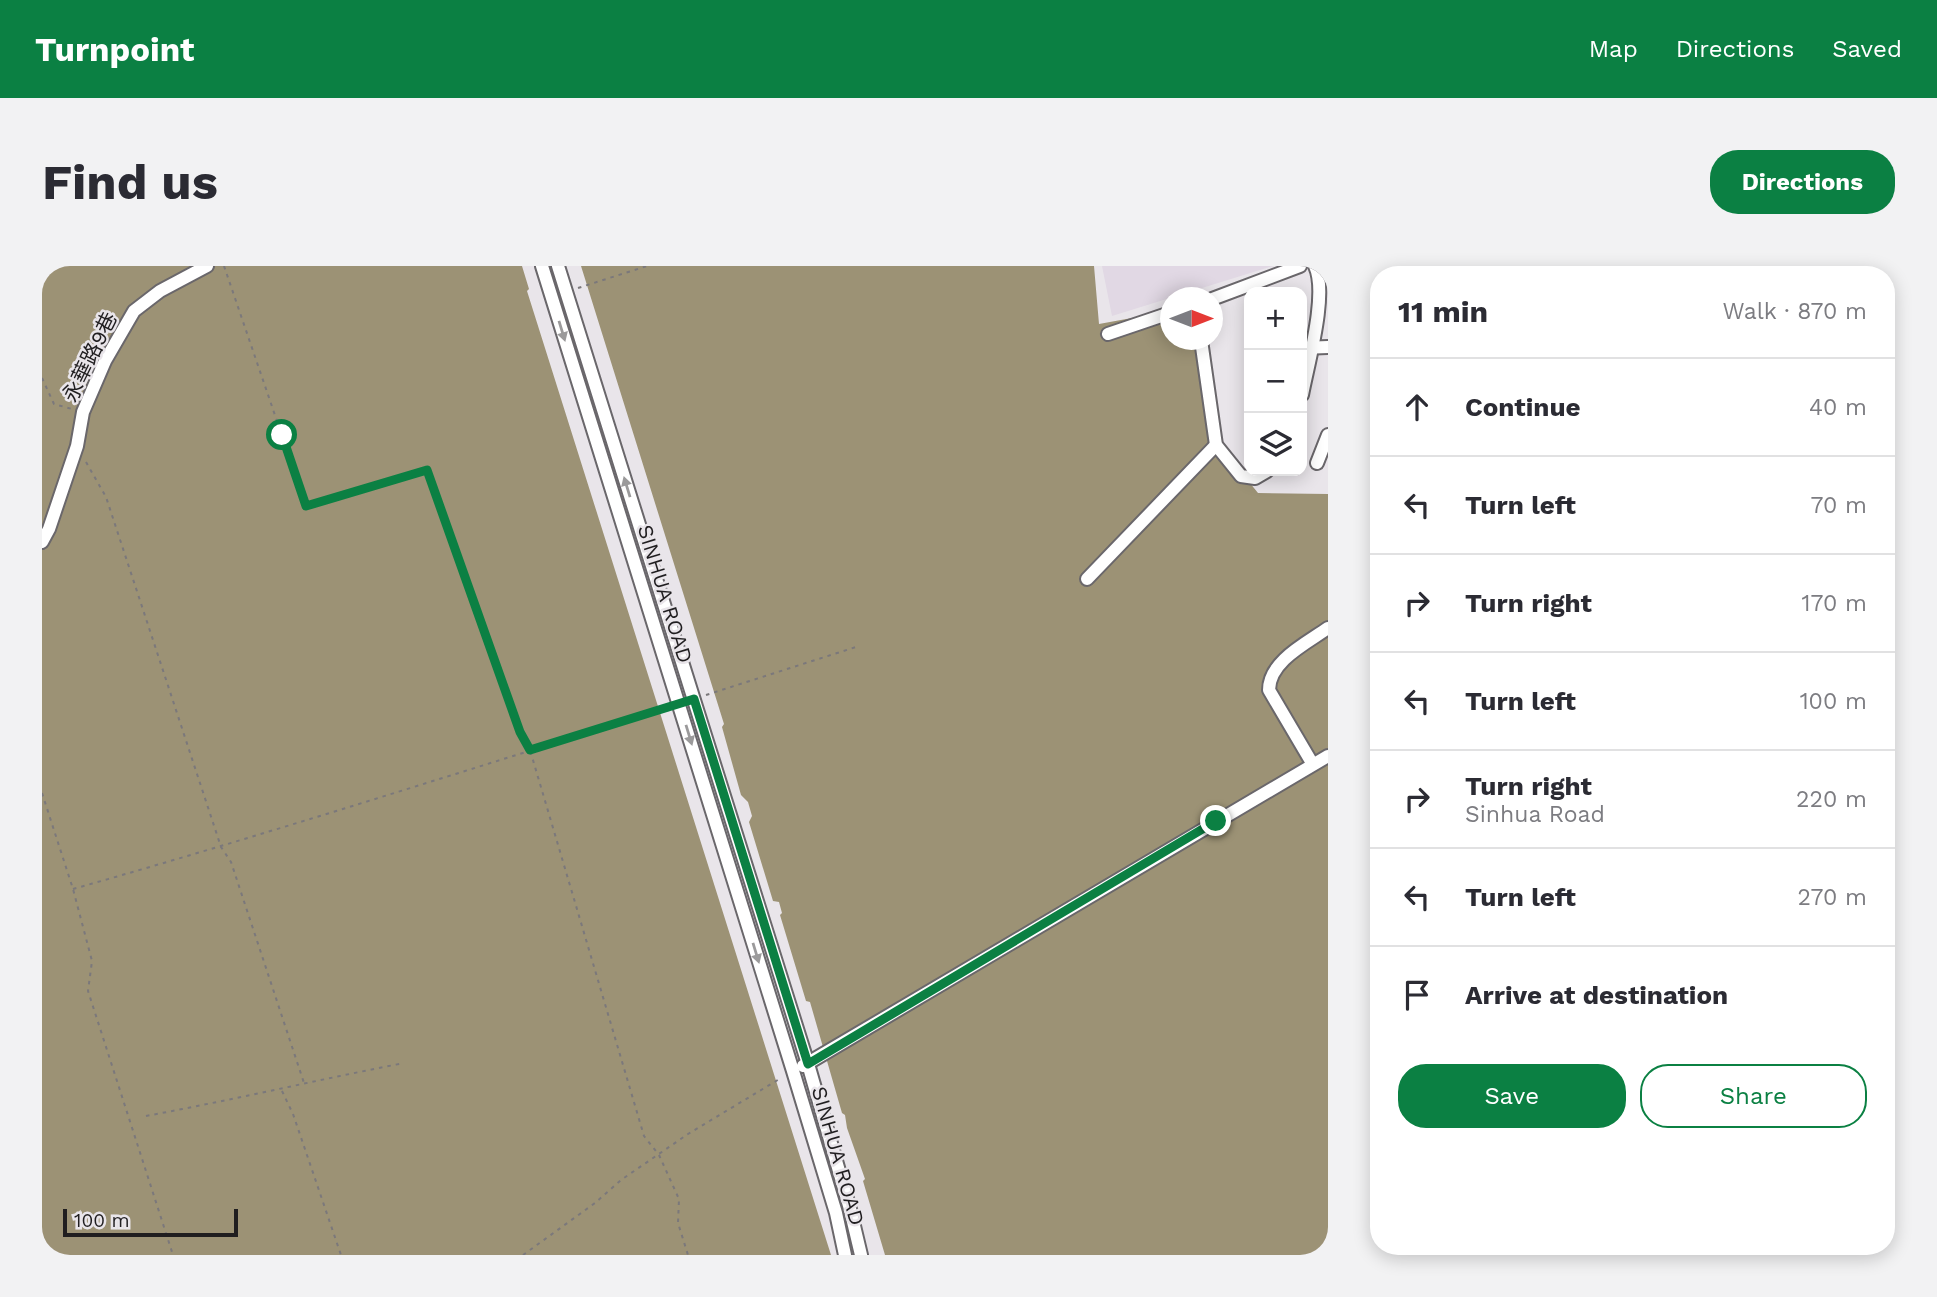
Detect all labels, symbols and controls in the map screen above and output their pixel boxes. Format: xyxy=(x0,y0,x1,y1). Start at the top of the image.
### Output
text: Turnpoint xyxy=(35,30,194,69)
text: Map xyxy=(1589,35,1638,63)
text: Directions xyxy=(1676,35,1794,63)
text: Saved xyxy=(1832,35,1902,63)
button: Directions xyxy=(1710,150,1895,214)
text: Find us xyxy=(42,153,218,211)
north arrow xyxy=(1160,287,1223,350)
map controls xyxy=(1244,287,1307,476)
button: + xyxy=(1244,287,1307,350)
text: 11 min xyxy=(1398,294,1488,329)
text: Walk · 870 m xyxy=(1723,298,1867,325)
street label: 永華路9巷 xyxy=(57,308,122,406)
one-way arrow xyxy=(558,321,568,342)
button: − xyxy=(1244,350,1307,413)
icon: ahead xyxy=(1398,388,1436,426)
text: Continue xyxy=(1465,392,1581,422)
text: 40 m xyxy=(1809,394,1867,421)
button: layers xyxy=(1244,413,1307,476)
route start xyxy=(266,419,297,450)
one-way arrow xyxy=(622,476,632,497)
icon: left xyxy=(1398,486,1436,524)
text: Turn left xyxy=(1465,490,1576,520)
text: 70 m xyxy=(1810,492,1867,519)
street label: SINHUA ROAD xyxy=(633,522,698,666)
icon: right xyxy=(1398,584,1436,622)
text: Turn right xyxy=(1465,588,1592,618)
text: 170 m xyxy=(1802,590,1867,617)
icon: left xyxy=(1398,682,1436,720)
text: Turn left xyxy=(1465,686,1576,716)
text: 100 m xyxy=(1800,688,1867,715)
one-way arrow xyxy=(684,725,694,746)
text: Turn right xyxy=(1465,771,1592,801)
icon: right xyxy=(1398,780,1436,818)
text: 220 m xyxy=(1796,786,1867,813)
text: Sinhua Road xyxy=(1465,801,1605,828)
route end xyxy=(1200,805,1231,836)
icon: left xyxy=(1398,878,1436,916)
text: Turn left xyxy=(1465,882,1576,912)
text: 270 m xyxy=(1798,884,1867,911)
one-way arrow xyxy=(752,942,762,963)
icon: arrive xyxy=(1398,976,1436,1014)
text: Arrive at destination xyxy=(1465,980,1728,1010)
button: Save xyxy=(1398,1064,1626,1128)
button: Share xyxy=(1640,1064,1867,1128)
street label: SINHUA ROAD xyxy=(807,1084,870,1228)
scale bar xyxy=(63,1206,238,1238)
text: 100 m xyxy=(74,1209,130,1232)

